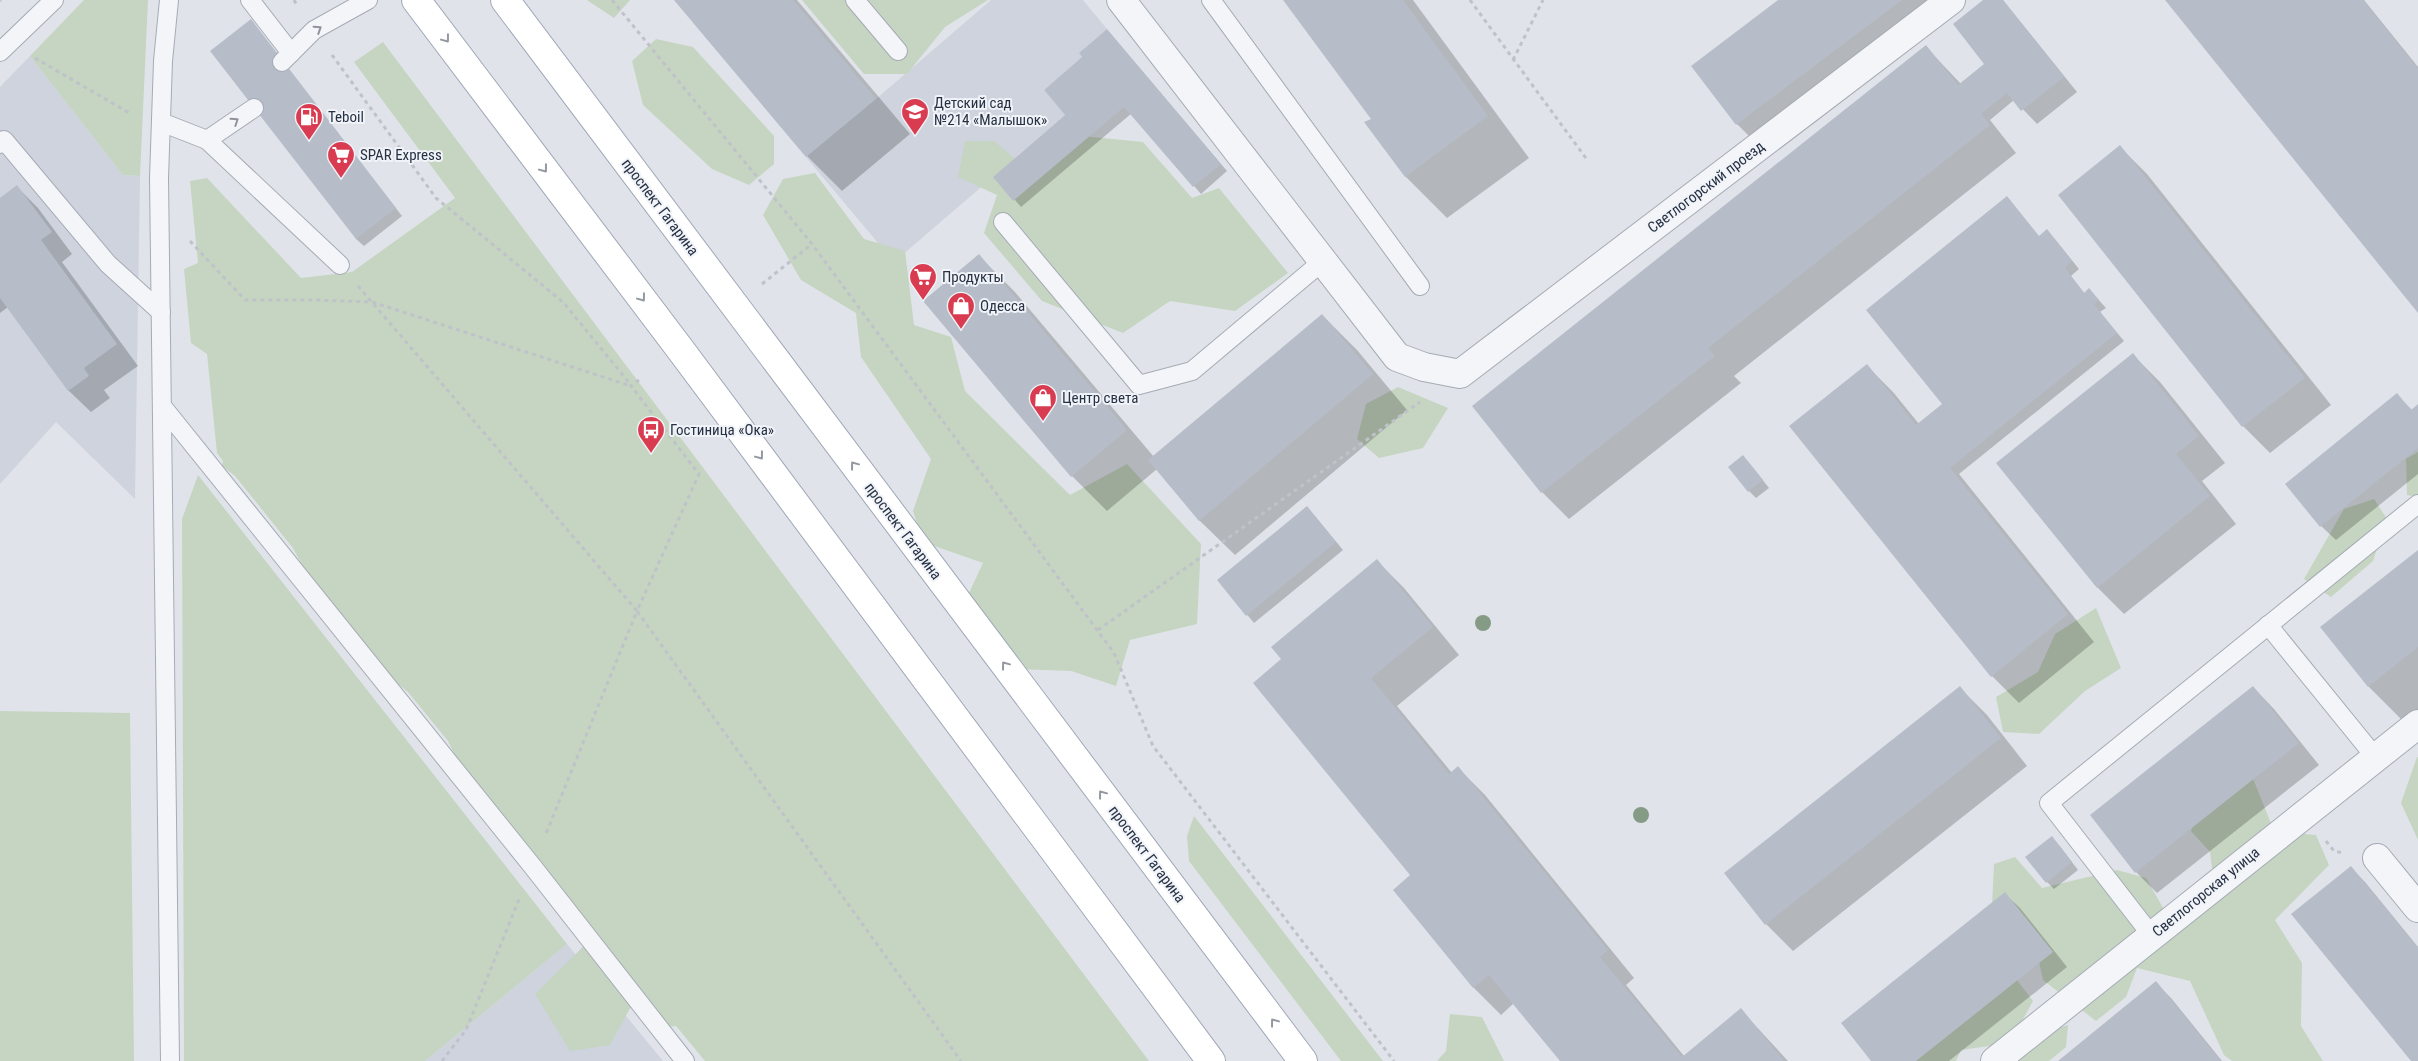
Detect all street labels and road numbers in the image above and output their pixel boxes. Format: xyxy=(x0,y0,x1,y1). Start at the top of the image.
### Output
street label: Светлогорский проезд xyxy=(1644,137,1768,237)
street label: проспект Гагарина xyxy=(618,155,702,259)
street label: проспект Гагарина xyxy=(861,479,945,583)
street label: проспект Гагарина xyxy=(1105,802,1189,906)
street label: Светлогорская улица xyxy=(2149,843,2263,941)

